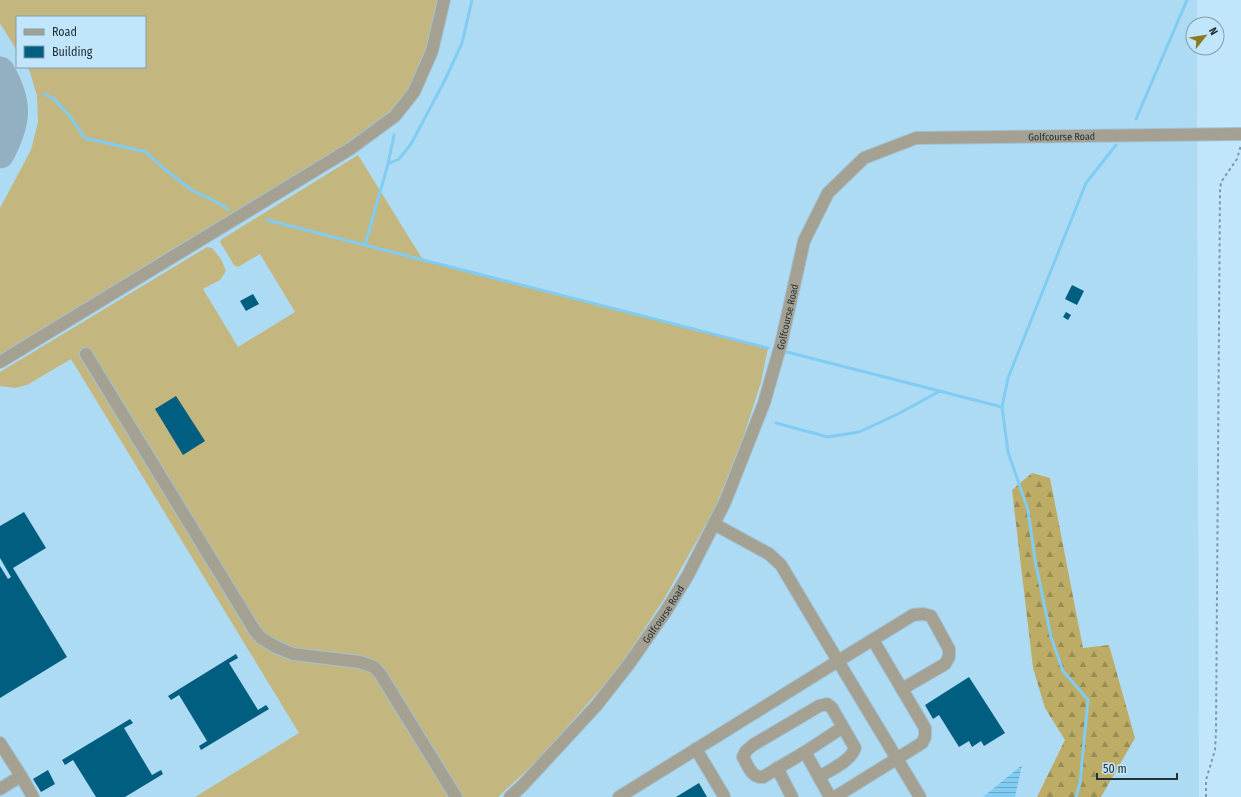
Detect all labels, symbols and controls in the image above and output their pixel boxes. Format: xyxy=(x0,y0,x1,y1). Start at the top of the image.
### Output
legend xyxy=(16,16,146,68)
north arrow xyxy=(1185,16,1225,56)
text: Road xyxy=(52,25,77,39)
text: N xyxy=(1206,25,1221,37)
text: Building xyxy=(52,45,93,59)
street label: Golfcourse Road xyxy=(1028,131,1095,144)
street label: Golfcourse Road xyxy=(775,283,801,351)
street label: Golfcourse Road xyxy=(640,584,687,646)
scale bar xyxy=(1097,755,1177,781)
text: 50 m xyxy=(1103,762,1127,776)

